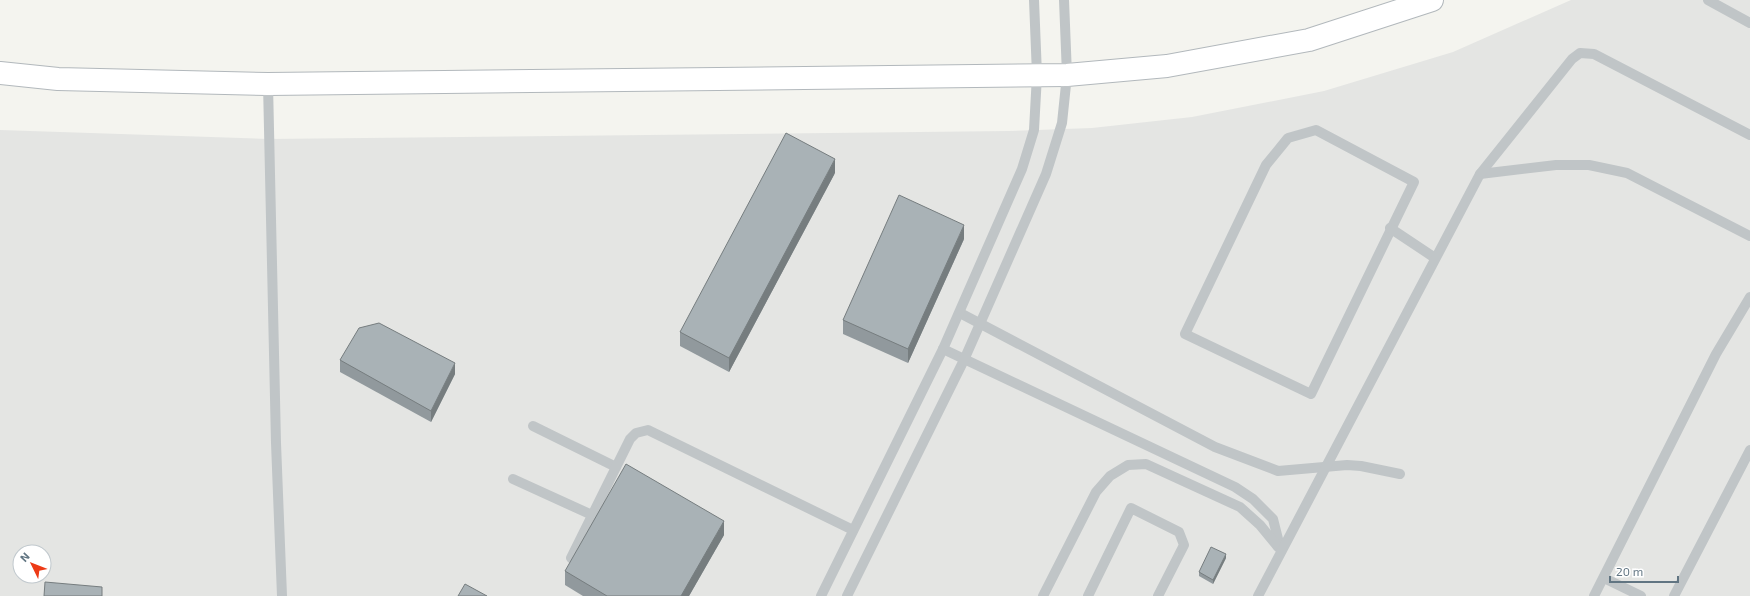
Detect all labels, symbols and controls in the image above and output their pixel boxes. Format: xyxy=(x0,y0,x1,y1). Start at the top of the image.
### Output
north arrow xyxy=(12,544,52,584)
text: N xyxy=(17,549,32,564)
scale bar xyxy=(1610,558,1678,584)
text: 20 m xyxy=(1616,564,1643,578)

